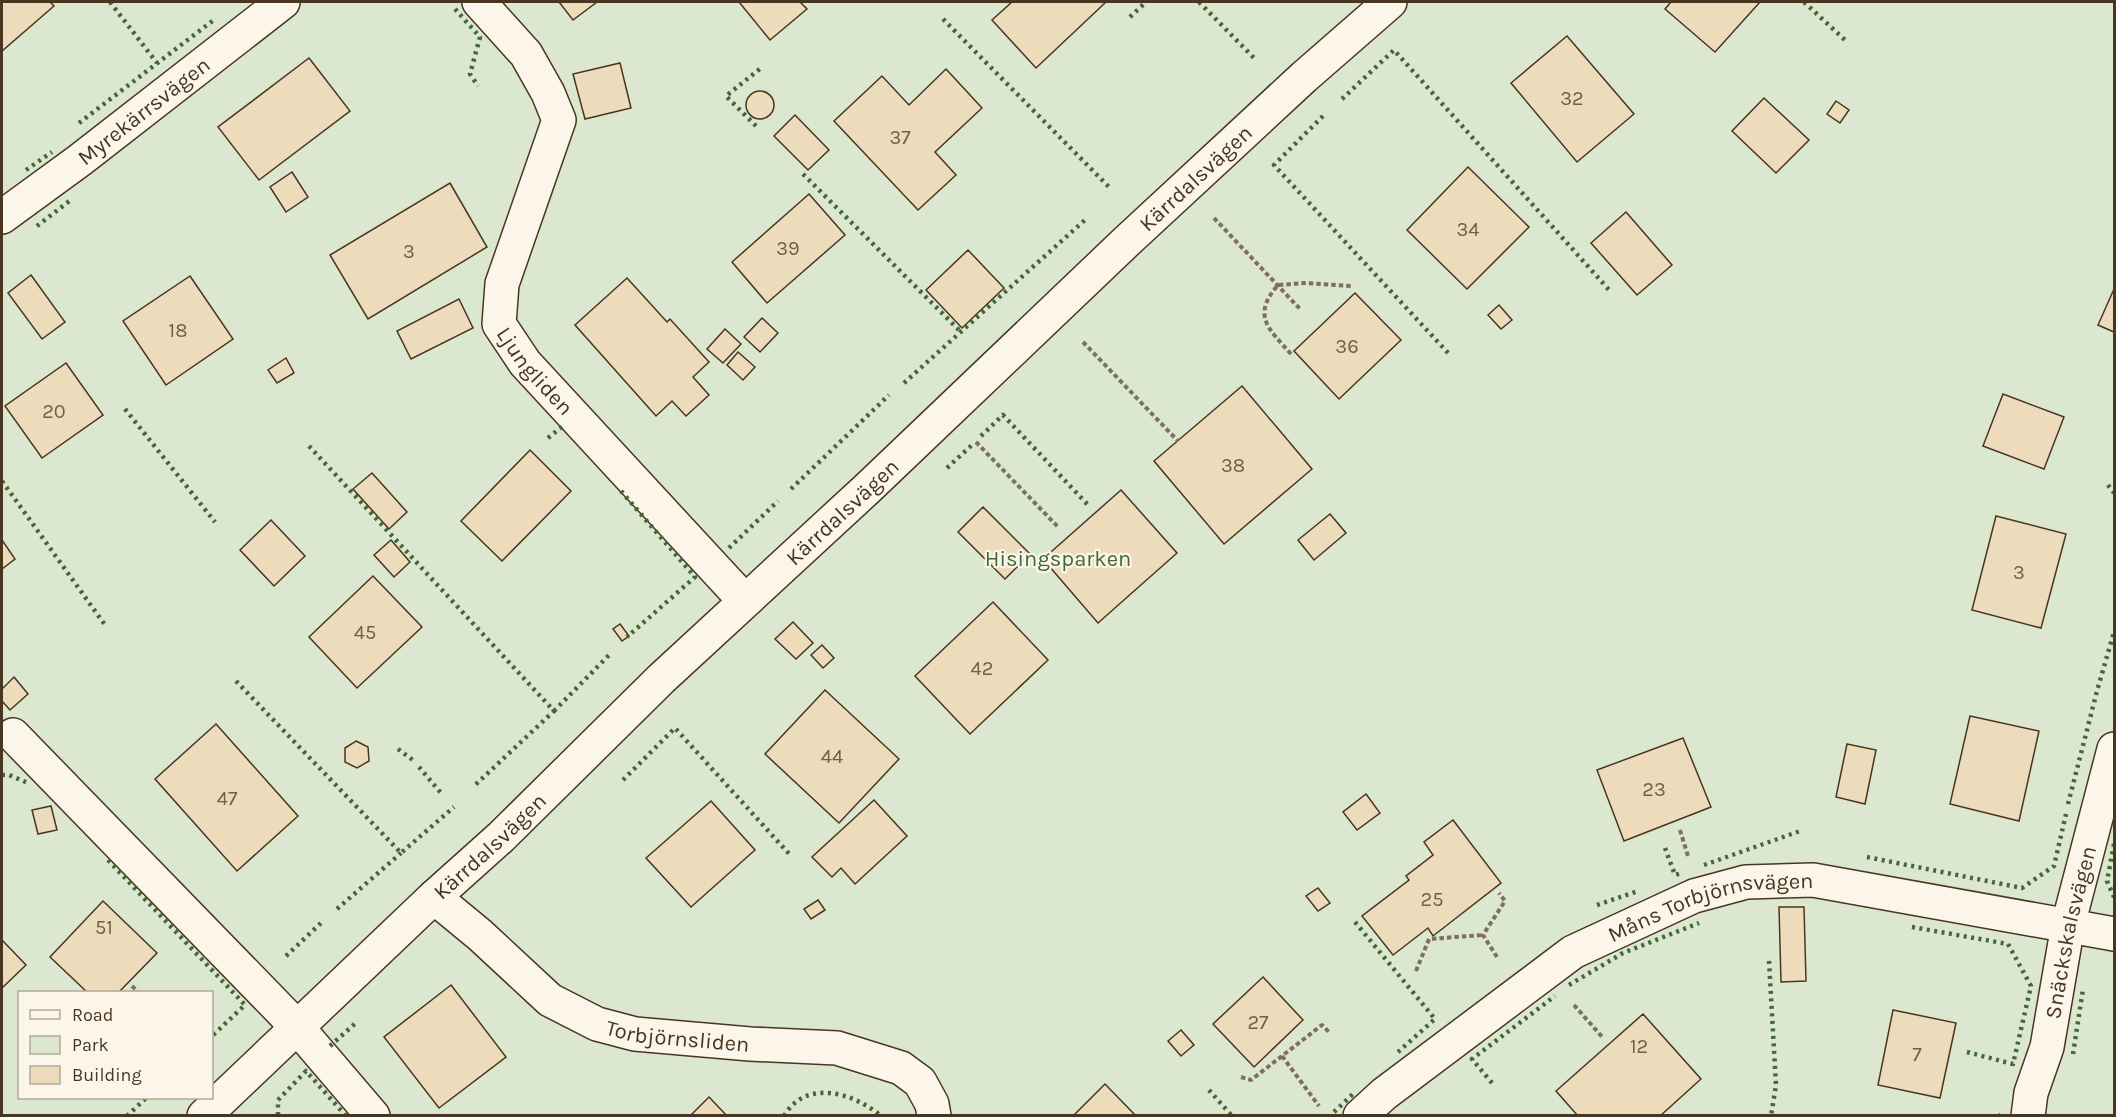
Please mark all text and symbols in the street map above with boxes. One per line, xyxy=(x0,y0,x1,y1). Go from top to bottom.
street label: Myrekärrsvägen xyxy=(73,52,215,171)
house number: 32 xyxy=(1560,87,1584,110)
street label: Kärrdalsvägen xyxy=(1134,120,1258,237)
house number: 37 xyxy=(889,126,911,149)
house number: 34 xyxy=(1457,218,1479,241)
house number: 39 xyxy=(776,237,800,260)
house number: 3 xyxy=(403,240,415,263)
house number: 18 xyxy=(169,319,187,342)
street label: Ljungliden xyxy=(491,322,578,421)
house number: 36 xyxy=(1335,335,1359,358)
house number: 20 xyxy=(42,400,66,423)
street label: Kärrdalsvägen xyxy=(781,454,905,571)
house number: 38 xyxy=(1221,454,1245,477)
park label: Hisingsparken xyxy=(985,546,1131,572)
house number: 3 xyxy=(2013,561,2025,584)
house number: 45 xyxy=(354,621,376,644)
house number: 42 xyxy=(971,657,993,680)
house number: 44 xyxy=(821,745,843,768)
house number: 23 xyxy=(1642,778,1666,801)
house number: 47 xyxy=(217,787,238,810)
street label: Kärrdalsvägen xyxy=(428,788,552,905)
street label: Snäckskalsvägen xyxy=(2040,843,2102,1021)
street label: Måns Torbjörnsvägen xyxy=(1604,868,1814,948)
house number: 25 xyxy=(1421,888,1443,911)
house number: 51 xyxy=(95,916,113,939)
legend xyxy=(18,991,213,1099)
text: Road xyxy=(72,1004,113,1026)
house number: 27 xyxy=(1248,1011,1269,1034)
street label: Torbjörnsliden xyxy=(603,1015,751,1058)
text: Park xyxy=(72,1034,109,1056)
house number: 12 xyxy=(1630,1035,1648,1058)
house number: 7 xyxy=(1912,1043,1922,1066)
text: Building xyxy=(72,1064,142,1086)

